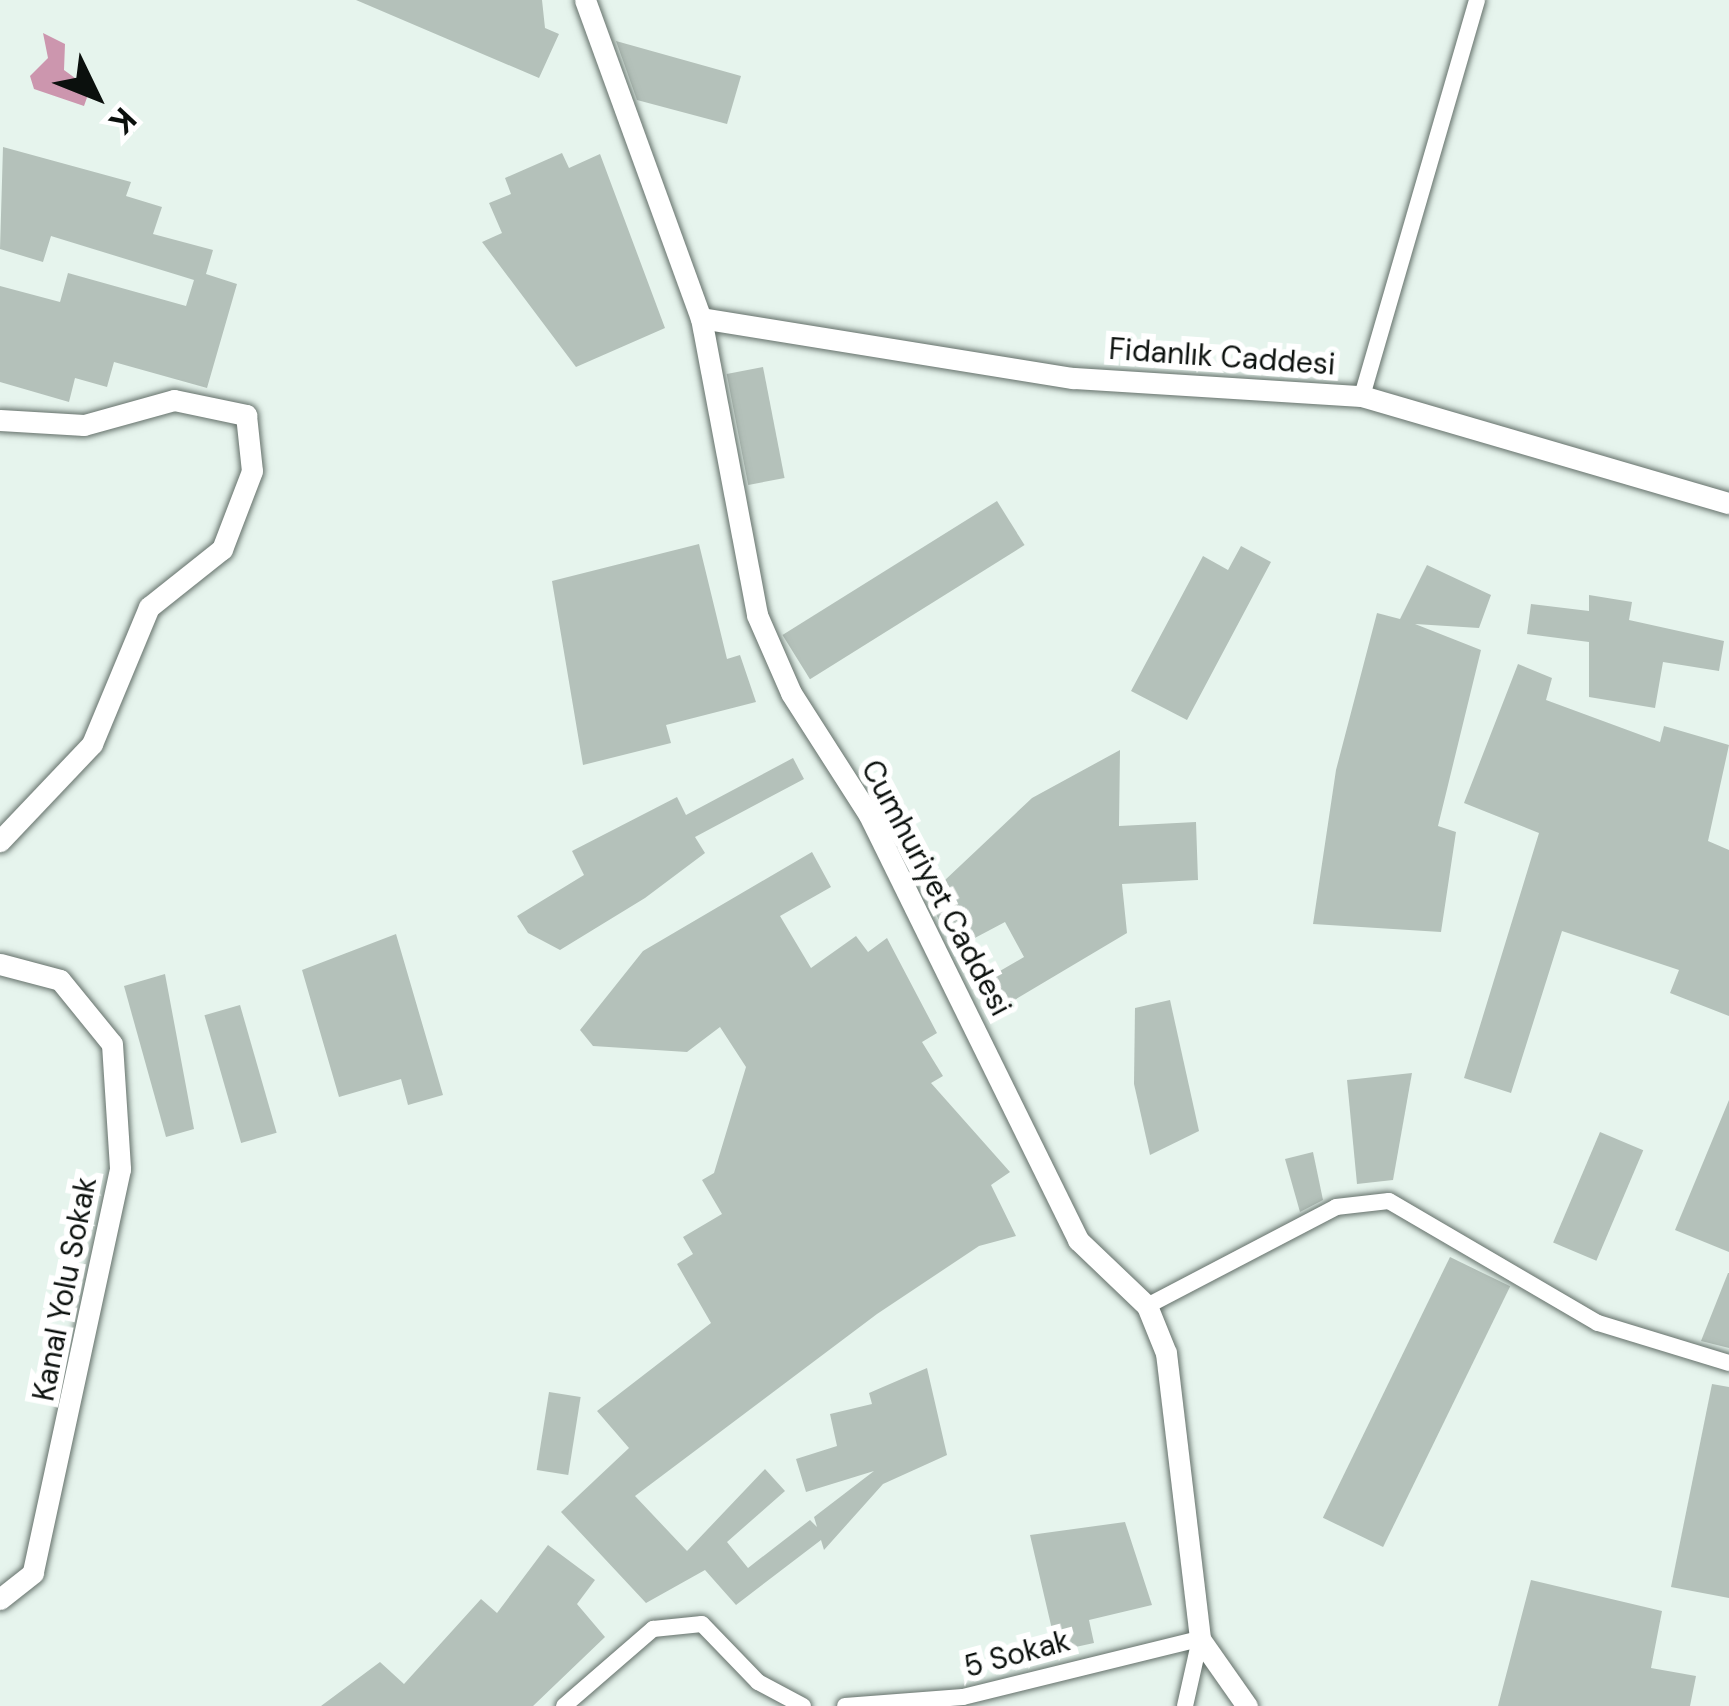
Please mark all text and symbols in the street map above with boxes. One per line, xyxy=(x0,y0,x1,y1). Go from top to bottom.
north arrow xyxy=(36,36,156,156)
text: K xyxy=(100,98,146,143)
street label: Fidanlık Caddesi xyxy=(1108,331,1336,383)
street label: Cumhuriyet Caddesi xyxy=(853,754,1019,1022)
street label: Kanal Yolu Sokak xyxy=(26,1174,104,1404)
street label: 5 Sokak xyxy=(960,1623,1074,1685)

